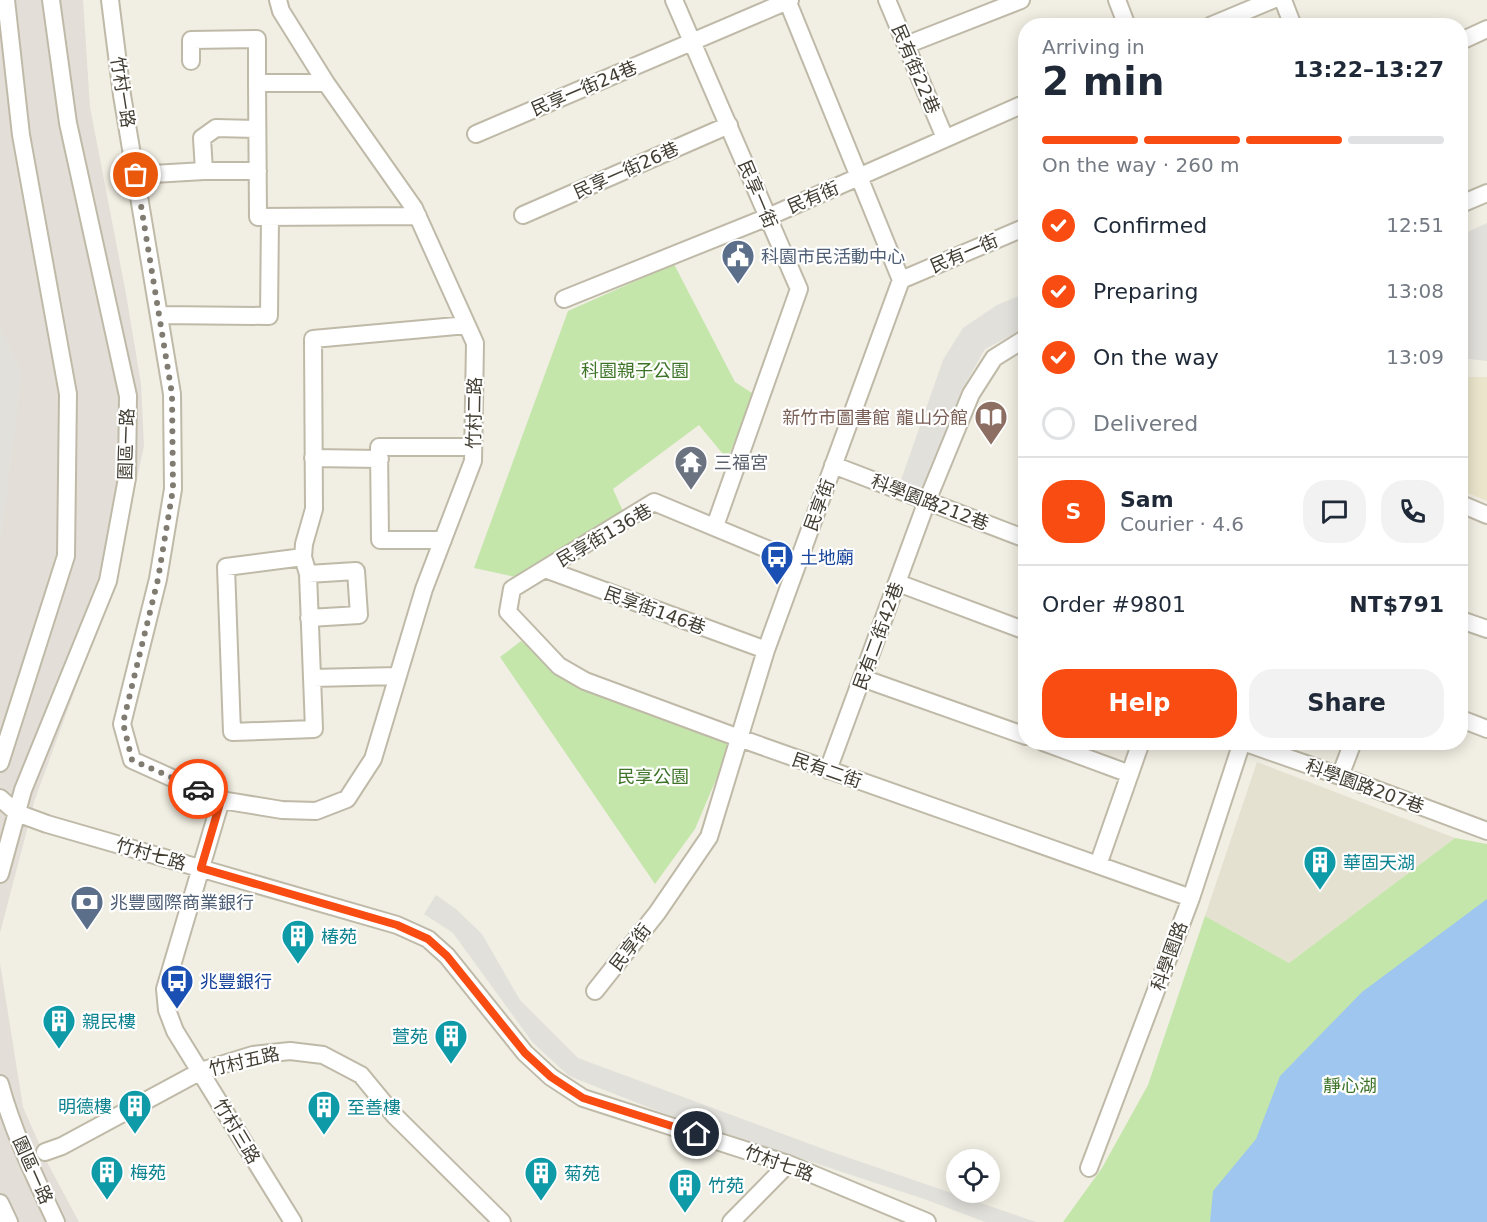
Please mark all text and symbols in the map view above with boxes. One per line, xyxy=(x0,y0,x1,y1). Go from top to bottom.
street label: 民有街22巷 xyxy=(888,21,944,117)
text: Arriving in xyxy=(1042,35,1145,59)
street label: 竹村一路 xyxy=(107,55,139,129)
street label: 民享一街24巷 xyxy=(528,56,640,120)
text: 13:22–13:27 xyxy=(1293,57,1444,82)
text: 2 min xyxy=(1042,59,1164,104)
street label: 民享一街26巷 xyxy=(570,137,682,203)
pin xyxy=(110,149,161,200)
text: On the way · 260 m xyxy=(1042,153,1240,177)
street label: 民享一街 xyxy=(734,157,782,231)
icon: bag xyxy=(119,158,152,191)
street label: 民有街 xyxy=(784,177,842,217)
icon: check xyxy=(1042,209,1075,242)
text: Confirmed xyxy=(1093,213,1207,238)
text: 12:51 xyxy=(1386,213,1444,237)
street label: 民有一街 xyxy=(927,229,1001,277)
public building icon: 科園市民活動中心 xyxy=(720,238,756,285)
place label: 科園市民活動中心 xyxy=(761,246,905,267)
icon: check xyxy=(1042,275,1075,308)
text: Preparing xyxy=(1093,279,1199,304)
text: 13:08 xyxy=(1386,279,1444,303)
icon: check xyxy=(1042,341,1075,374)
text: On the way xyxy=(1093,345,1219,370)
text: 13:09 xyxy=(1386,345,1444,369)
park label: 科園親子公園 xyxy=(581,360,689,381)
street label: 竹村二路 xyxy=(463,377,485,449)
library icon: 新竹市圖書館 龍山分館 xyxy=(973,399,1009,446)
place label: 新竹市圖書館 龍山分館 xyxy=(782,407,968,428)
street label: 園區一路 xyxy=(114,408,138,480)
text: Delivered xyxy=(1093,411,1198,436)
temple icon: 三福宮 xyxy=(673,444,709,491)
place label: 三福宮 xyxy=(714,452,768,473)
street label: 科學園路212巷 xyxy=(868,470,992,534)
street label: 民享街 xyxy=(800,476,838,534)
button: chat xyxy=(1303,480,1366,543)
button: phone xyxy=(1381,480,1444,543)
text: Sam xyxy=(1120,487,1174,512)
street label: 民享街136巷 xyxy=(553,499,655,571)
text: S xyxy=(1066,499,1081,524)
text: Courier · 4.6 xyxy=(1120,512,1244,536)
bus stop icon: 土地廟 xyxy=(759,539,795,586)
place label: 土地廟 xyxy=(800,547,854,568)
street label: 民有二街42巷 xyxy=(849,579,907,693)
street label: 民享街146巷 xyxy=(601,582,709,638)
text: Order #9801 xyxy=(1042,592,1186,617)
text: NT$791 xyxy=(1349,592,1444,617)
button: Help xyxy=(1042,669,1237,738)
button: Share xyxy=(1249,669,1444,738)
street label: 民有二街 xyxy=(790,748,864,792)
street label: 科學園路207巷 xyxy=(1303,755,1427,817)
courier xyxy=(168,759,228,819)
park label: 民享公園 xyxy=(617,766,689,787)
icon: car xyxy=(182,773,215,806)
street label: 竹村七路 xyxy=(114,834,188,874)
building icon: 華固天湖 xyxy=(1302,844,1338,891)
place label: 華固天湖 xyxy=(1343,852,1415,873)
bank icon: 兆豐國際商業銀行 xyxy=(69,884,105,931)
place label: 兆豐國際商業銀行 xyxy=(110,892,254,913)
building icon: 椿苑 xyxy=(280,918,316,965)
street label: 民享街 xyxy=(605,919,655,975)
street label: 科學園路 xyxy=(1147,919,1191,993)
place label: 椿苑 xyxy=(321,926,357,947)
bus stop icon: 兆豐銀行 xyxy=(159,963,195,1010)
place label: 兆豐銀行 xyxy=(200,971,272,992)
building icon: 親民樓 xyxy=(41,1003,77,1050)
place label: 親民樓 xyxy=(82,1011,136,1032)
building icon: 萱苑 xyxy=(433,1018,469,1065)
place label: 萱苑 xyxy=(392,1026,428,1047)
street label: 竹村五路 xyxy=(207,1043,281,1079)
park label: 靜心湖 xyxy=(1323,1075,1377,1096)
building icon: 明德樓 xyxy=(117,1088,153,1135)
building icon: 至善樓 xyxy=(306,1089,342,1136)
street label: 竹村三路 xyxy=(209,1095,265,1167)
place label: 明德樓 xyxy=(58,1096,112,1117)
place label: 至善樓 xyxy=(347,1097,401,1118)
pin xyxy=(671,1108,722,1159)
icon: home xyxy=(680,1117,713,1150)
street label: 園區一路 xyxy=(9,1133,57,1207)
street label: 竹村七路 xyxy=(742,1141,816,1185)
map controls xyxy=(946,1149,1000,1203)
button: locate xyxy=(946,1149,1000,1203)
building icon: 梅苑 xyxy=(89,1154,125,1201)
building icon: 菊苑 xyxy=(523,1155,559,1202)
place label: 梅苑 xyxy=(130,1162,166,1183)
place label: 菊苑 xyxy=(564,1163,600,1184)
building icon: 竹苑 xyxy=(667,1167,703,1214)
place label: 竹苑 xyxy=(708,1175,744,1196)

